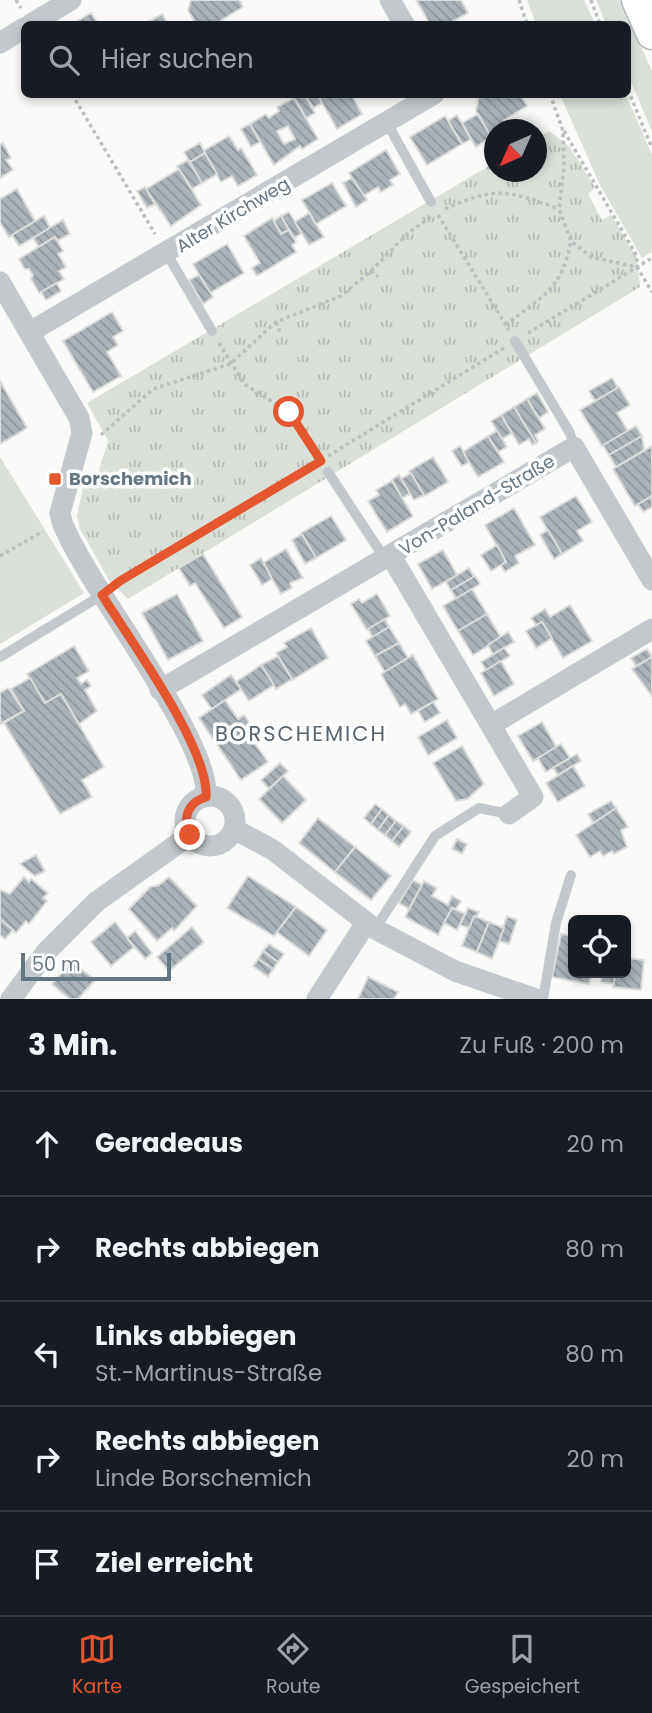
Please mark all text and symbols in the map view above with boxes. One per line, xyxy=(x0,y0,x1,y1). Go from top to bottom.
search box xyxy=(21,21,631,98)
icon: search xyxy=(45,41,83,79)
text: Hier suchen xyxy=(101,41,254,77)
north arrow xyxy=(484,119,547,182)
street label: Alter Kirchweg xyxy=(171,171,294,258)
route start xyxy=(273,396,304,427)
street label: Von-Paland-Straße xyxy=(394,448,559,561)
place label: Borschemich xyxy=(69,466,192,491)
marker: Borschemich xyxy=(47,471,63,487)
district label: BORSCHEMICH xyxy=(215,719,387,748)
route end xyxy=(174,819,205,850)
map controls xyxy=(568,915,631,978)
button: locate xyxy=(568,915,631,978)
scale bar xyxy=(21,950,172,982)
text: 50 m xyxy=(32,951,81,978)
text: 3 Min. xyxy=(28,1023,118,1066)
text: Zu Fuß · 200 m xyxy=(460,1029,624,1061)
icon: ahead xyxy=(28,1125,66,1163)
text: Geradeaus xyxy=(95,1125,243,1161)
text: 20 m xyxy=(566,1128,624,1160)
icon: right xyxy=(28,1230,66,1268)
text: Rechts abbiegen xyxy=(95,1230,320,1266)
text: 80 m xyxy=(565,1233,624,1265)
text: Links abbiegen xyxy=(95,1318,297,1354)
icon: left xyxy=(28,1335,66,1373)
text: 80 m xyxy=(565,1338,624,1370)
text: St.-Martinus-Straße xyxy=(95,1357,322,1389)
text: Rechts abbiegen xyxy=(95,1423,320,1459)
icon: right xyxy=(28,1440,66,1478)
text: 20 m xyxy=(566,1443,624,1475)
text: Linde Borschemich xyxy=(95,1462,312,1494)
icon: arrive xyxy=(28,1545,66,1583)
text: Ziel erreicht xyxy=(95,1545,253,1581)
tab: Karte xyxy=(72,1630,122,1701)
tab: Route xyxy=(266,1630,321,1701)
tab: Gespeichert xyxy=(465,1630,580,1701)

